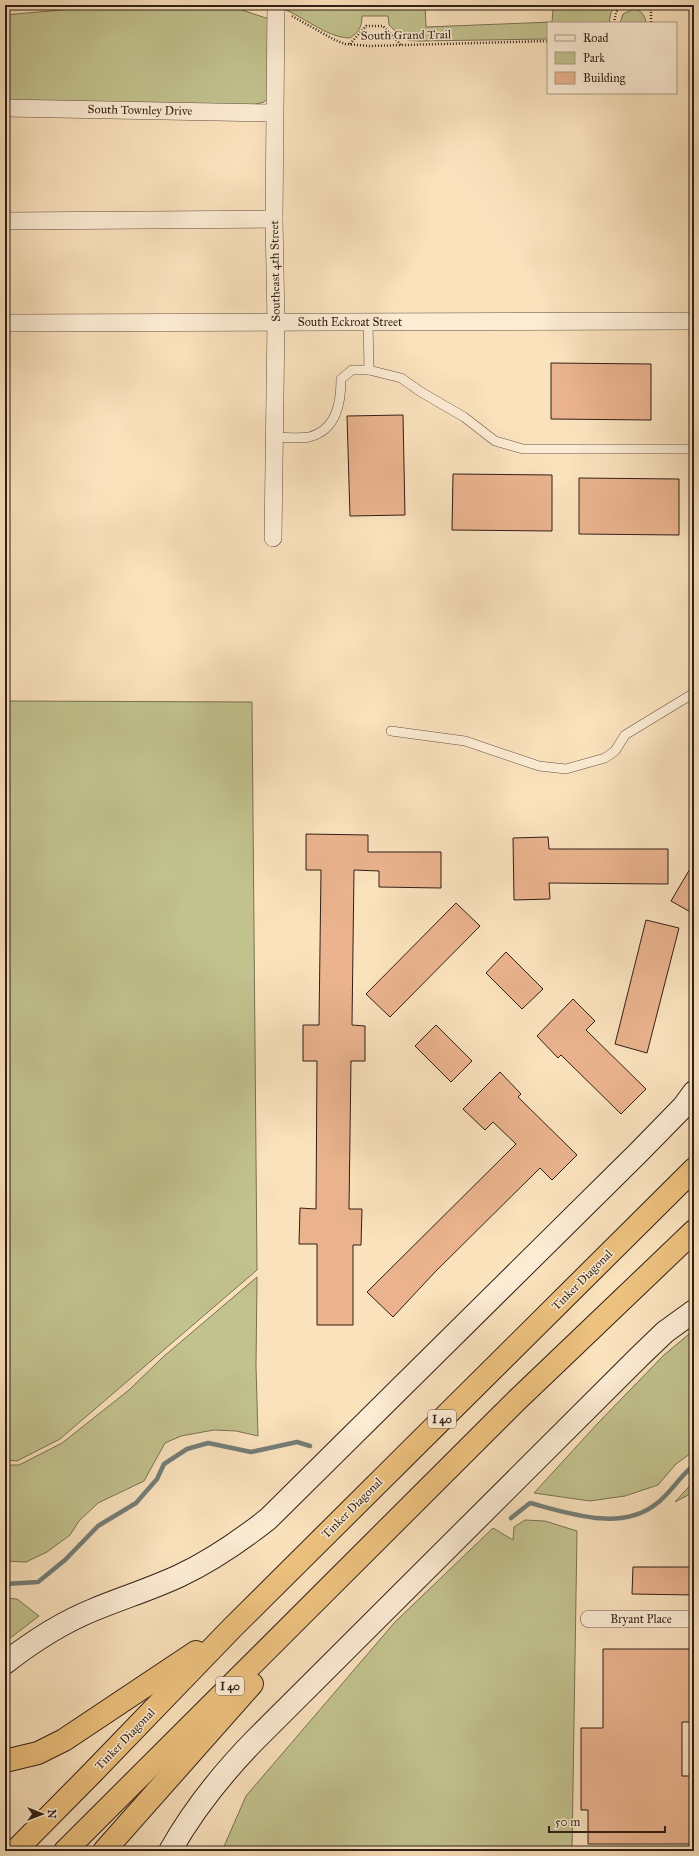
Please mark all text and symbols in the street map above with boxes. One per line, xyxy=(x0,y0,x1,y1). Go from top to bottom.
legend xyxy=(547,22,677,94)
street label: South Grand Trail xyxy=(361,27,452,43)
text: Road xyxy=(583,31,609,45)
text: Park xyxy=(583,51,605,65)
text: Building xyxy=(583,71,626,86)
street label: South Townley Drive xyxy=(88,102,192,118)
street label: Southeast 4th Street xyxy=(267,219,283,322)
street label: South Eckroat Street xyxy=(298,315,403,329)
street label: Tinker Diagonal xyxy=(549,1246,616,1314)
road number: I 40 xyxy=(428,1410,456,1428)
street label: Tinker Diagonal xyxy=(319,1474,386,1542)
street label: Bryant Place xyxy=(610,1612,672,1626)
road number: I 40 xyxy=(216,1677,244,1695)
street label: Tinker Diagonal xyxy=(92,1705,159,1773)
north arrow xyxy=(22,1794,62,1834)
scale bar xyxy=(549,1808,665,1834)
text: N xyxy=(45,1809,58,1819)
text: 50 m xyxy=(555,1815,580,1829)

